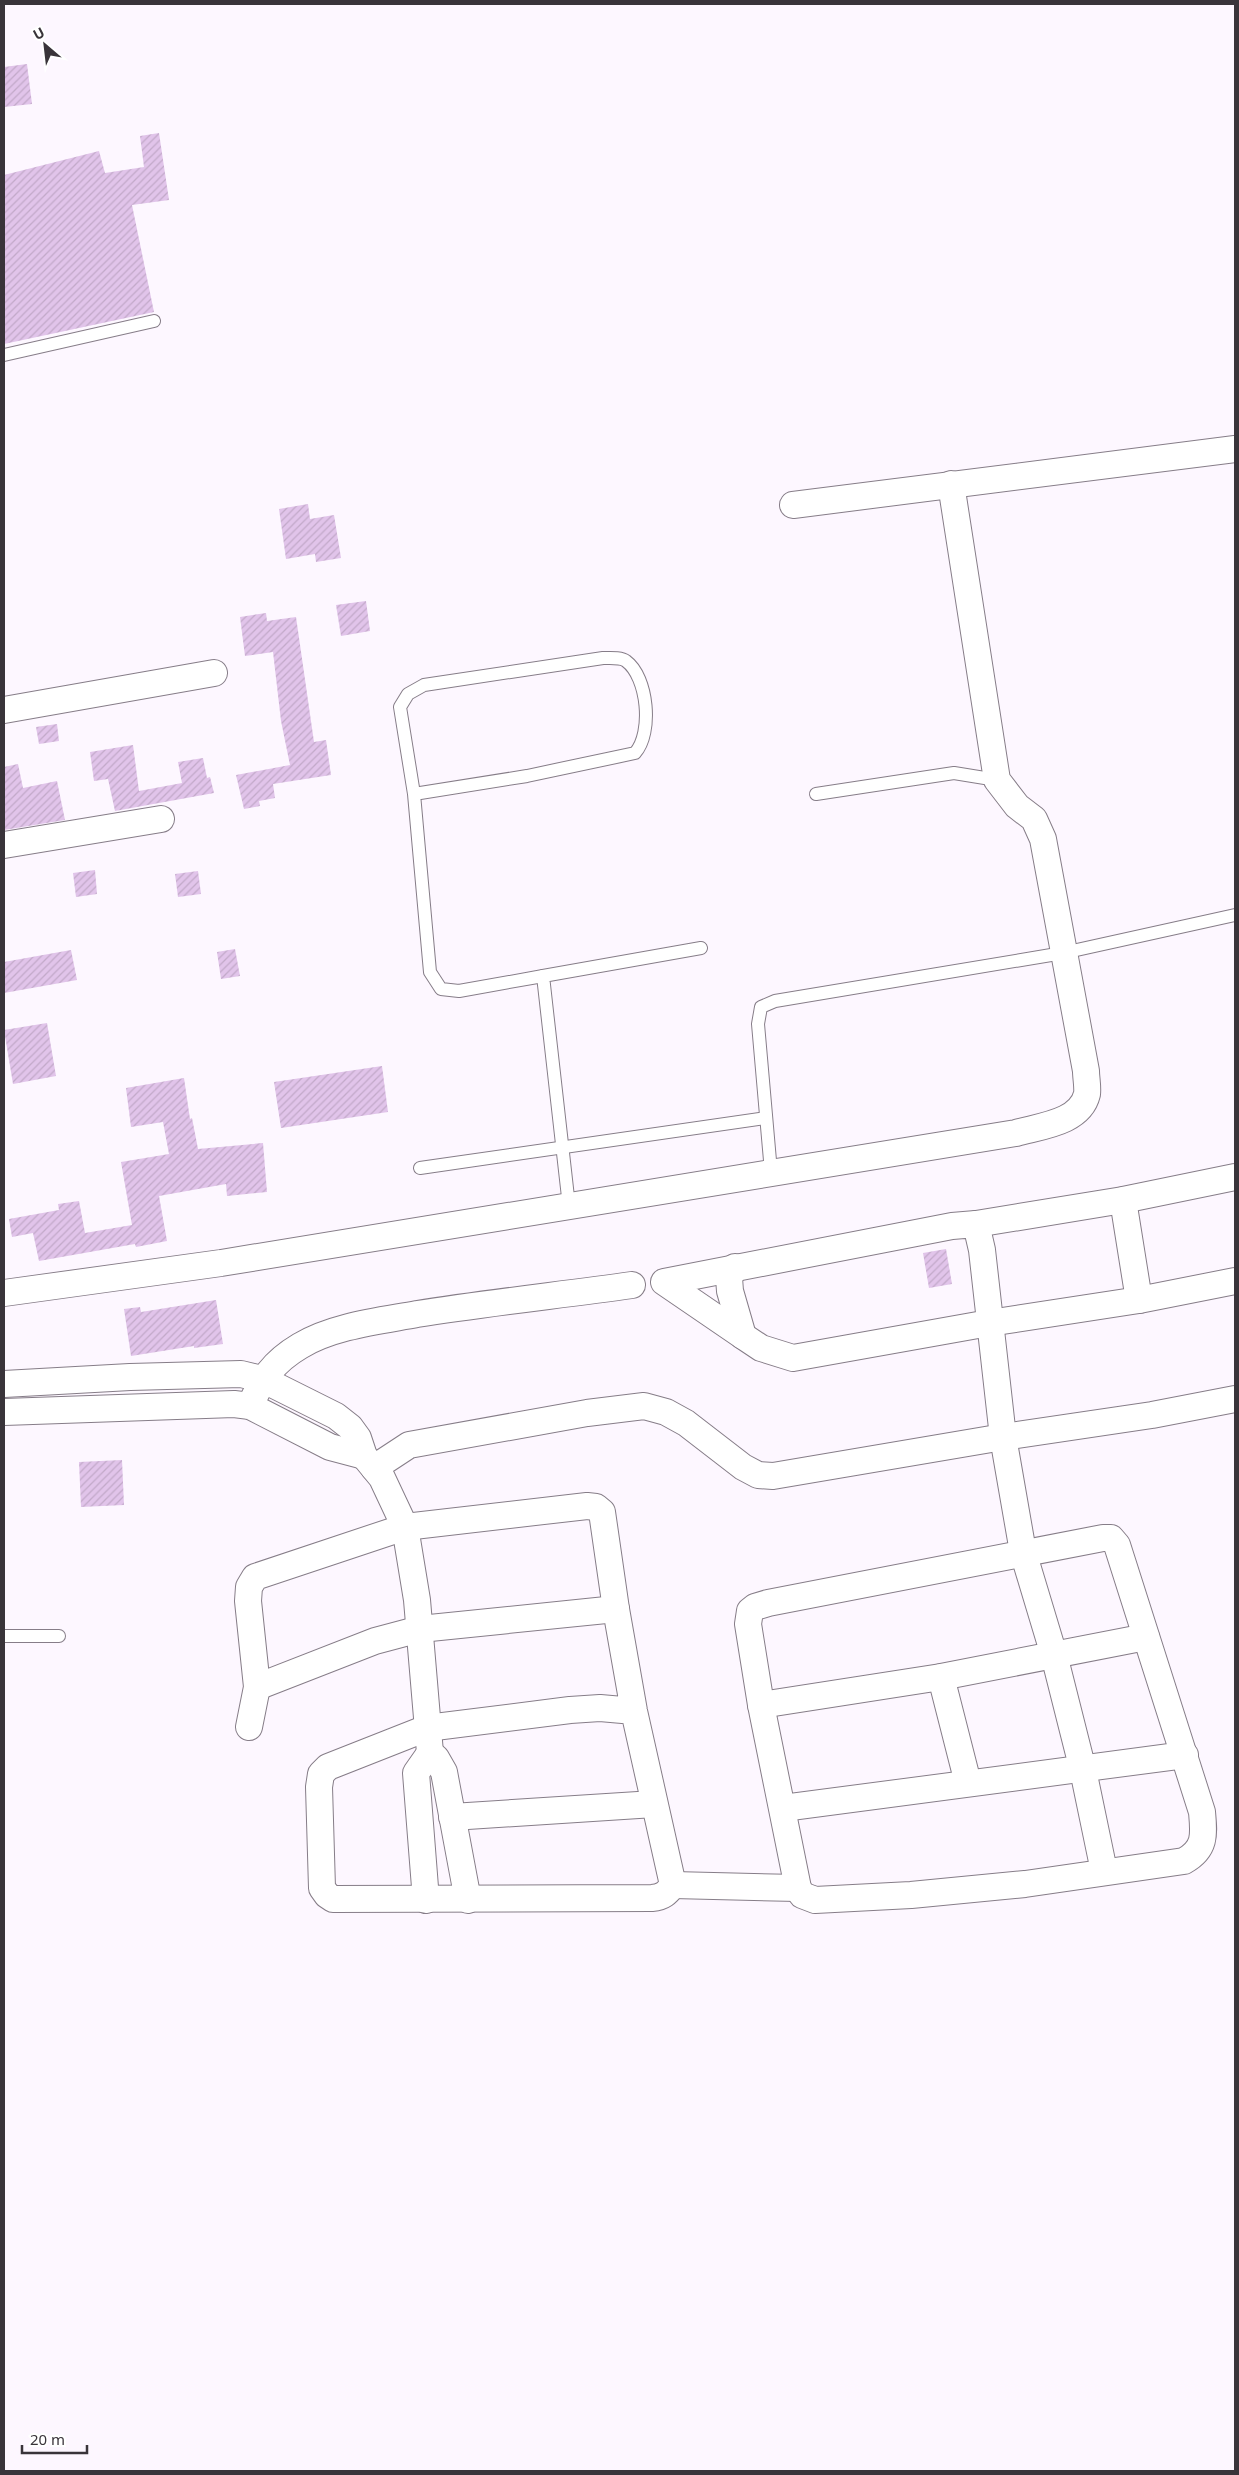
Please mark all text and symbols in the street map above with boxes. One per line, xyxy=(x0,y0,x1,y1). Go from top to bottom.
north arrow xyxy=(20,20,70,70)
text: U xyxy=(30,22,48,44)
scale bar xyxy=(22,2422,88,2454)
text: 20 m xyxy=(30,2429,65,2449)

